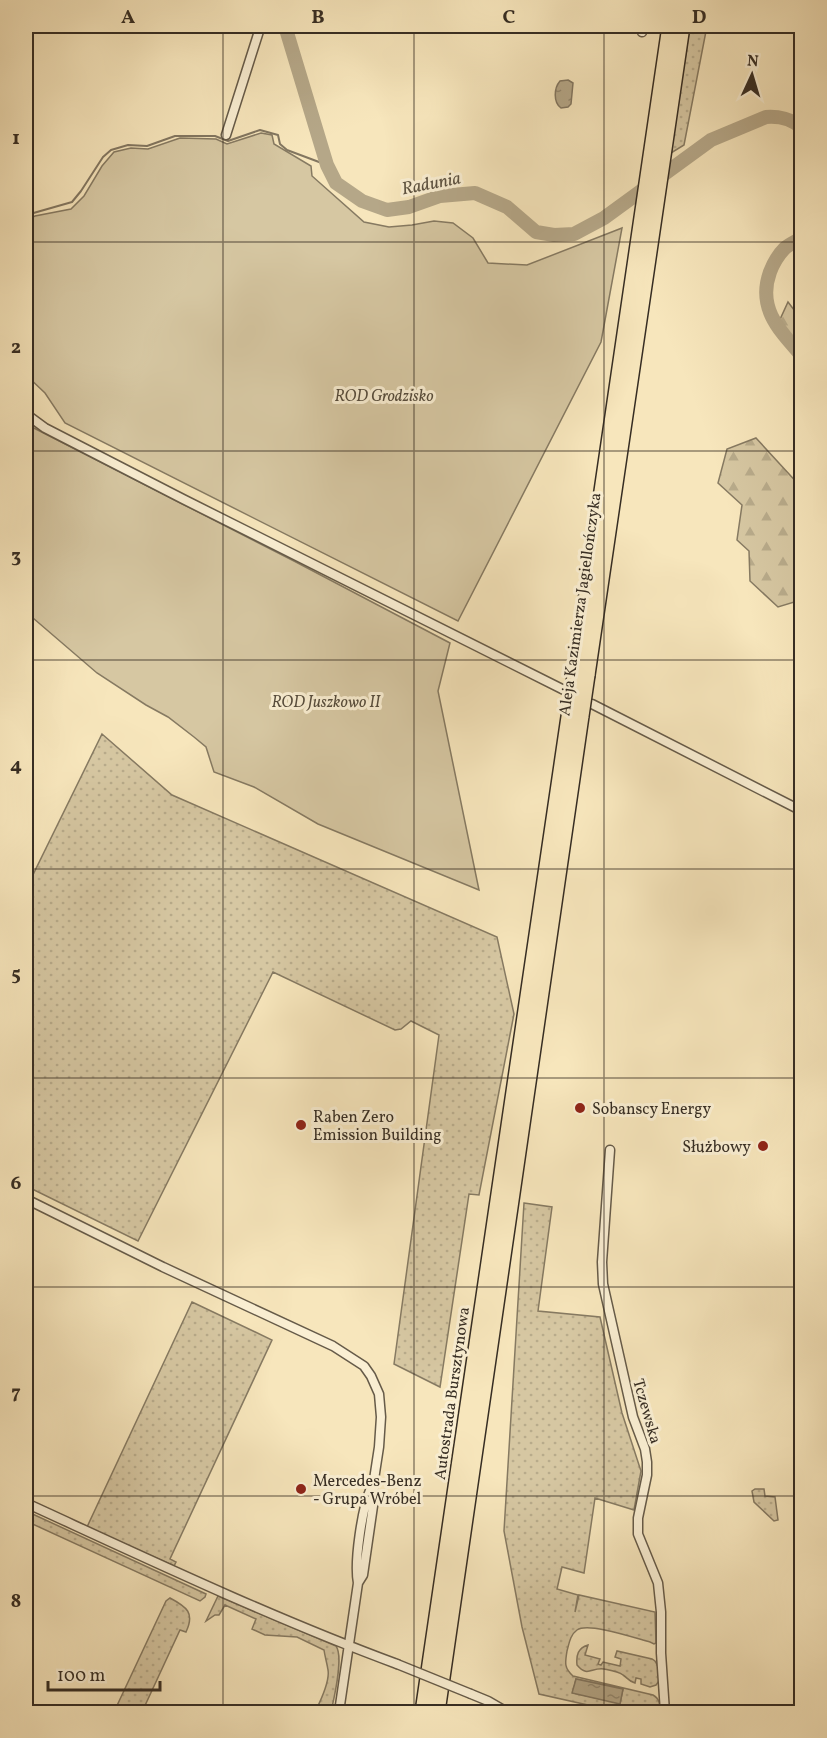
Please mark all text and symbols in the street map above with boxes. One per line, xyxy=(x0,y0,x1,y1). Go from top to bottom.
text: A xyxy=(121,4,135,32)
text: B xyxy=(311,4,325,32)
text: C xyxy=(503,4,516,32)
text: D xyxy=(692,4,706,32)
north arrow xyxy=(722,45,782,105)
text: N xyxy=(746,51,760,73)
text: 1 xyxy=(12,125,20,153)
water label: Radunia xyxy=(400,166,463,202)
text: 2 xyxy=(11,334,21,362)
park label: ROD Grodzisko xyxy=(335,386,434,408)
street label: Aleja Kazimierza Jagiellończyka xyxy=(554,491,608,717)
text: 3 xyxy=(11,543,21,571)
park label: ROD Juszkowo II xyxy=(271,692,381,714)
text: 4 xyxy=(10,752,22,780)
text: 5 xyxy=(11,961,21,989)
place label: Sobanscy Energy xyxy=(592,1099,711,1121)
marker: Sobanscy Energy xyxy=(573,1101,587,1115)
place label: Raben Zero Emission Building xyxy=(313,1107,442,1147)
marker: Raben Zero Emission Building xyxy=(294,1118,308,1132)
place label: Służbowy xyxy=(682,1137,751,1159)
marker: Służbowy xyxy=(756,1139,770,1153)
text: 6 xyxy=(11,1170,22,1198)
street label: Autostrada Bursztynowa xyxy=(430,1305,476,1481)
street label: Tczewska xyxy=(626,1376,666,1447)
text: 7 xyxy=(11,1379,21,1407)
place label: Mercedes-Benz - Grupa Wróbel xyxy=(313,1471,422,1511)
marker: Mercedes-Benz - Grupa Wróbel xyxy=(294,1482,308,1496)
text: 8 xyxy=(11,1588,21,1616)
scale bar xyxy=(48,1654,160,1692)
text: 100 m xyxy=(57,1664,106,1689)

